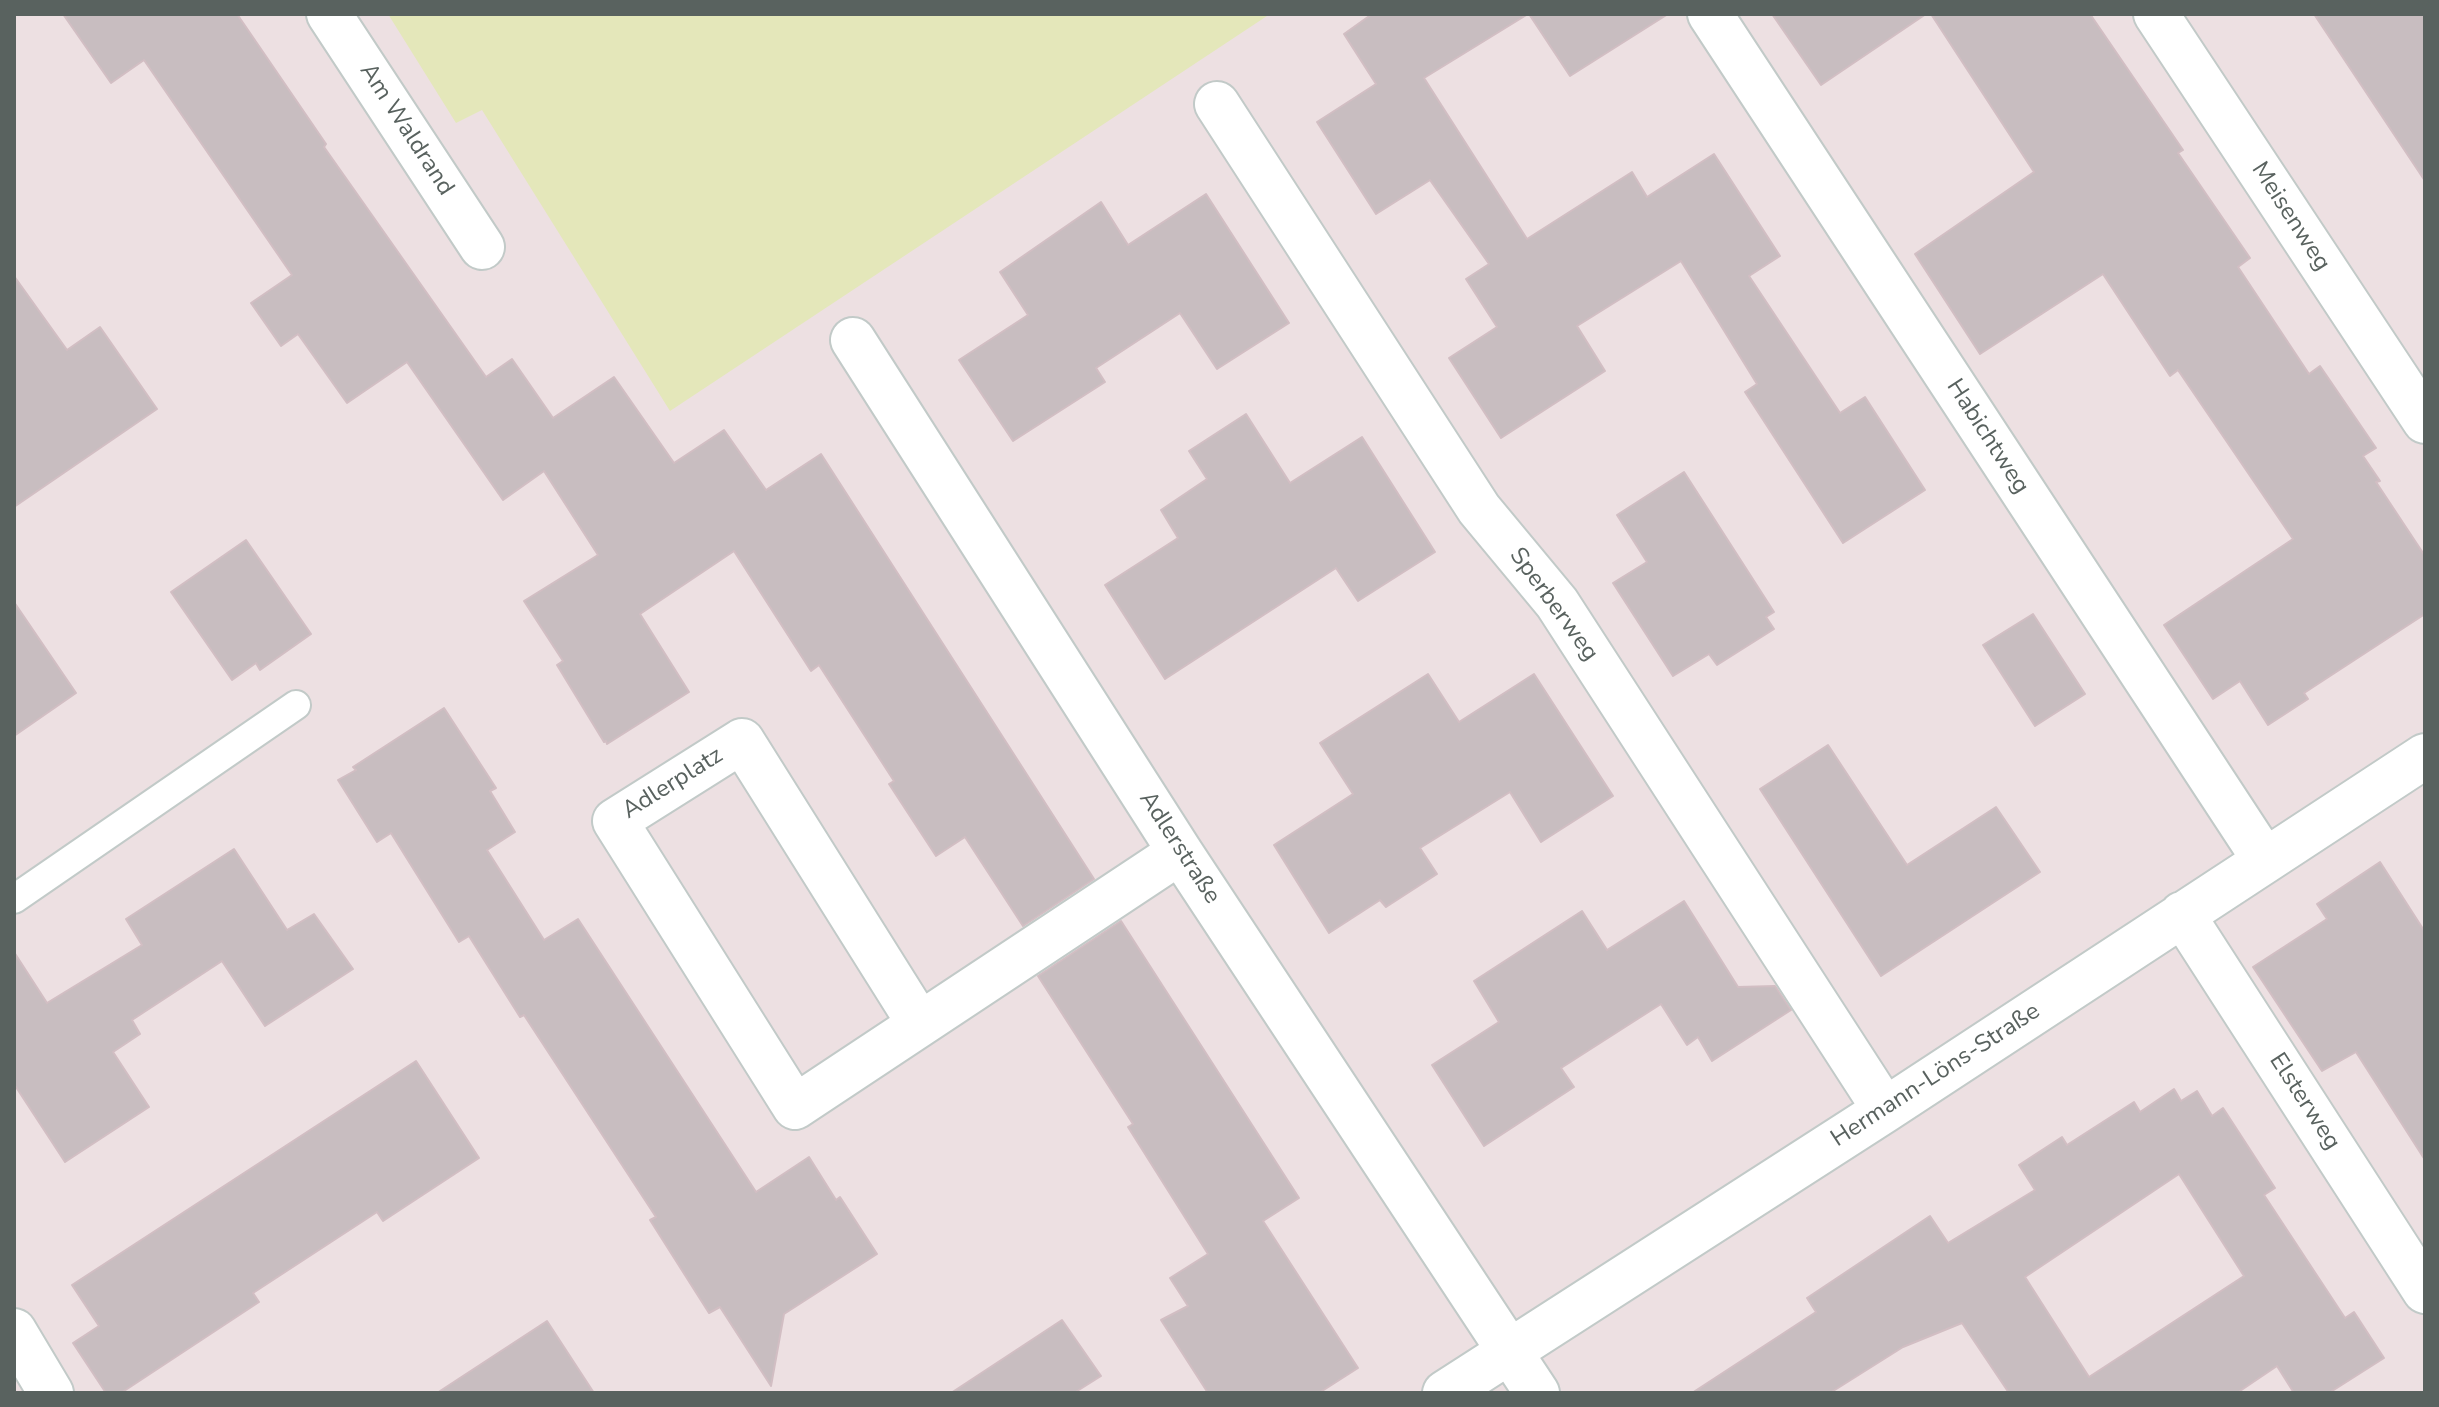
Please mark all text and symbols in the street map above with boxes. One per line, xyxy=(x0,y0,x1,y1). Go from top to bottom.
street label: Am Waldrand xyxy=(353,59,459,201)
street label: Meisenweg xyxy=(2244,157,2336,277)
street label: Habichtweg xyxy=(1939,374,2035,500)
street label: Sperberweg xyxy=(1502,543,1604,667)
street label: Adlerplatz xyxy=(617,742,729,826)
street label: Adlerstraße xyxy=(1132,786,1226,910)
street label: Hermann-Löns-Straße xyxy=(1826,998,2046,1154)
street label: Elsterweg xyxy=(2262,1048,2346,1156)

